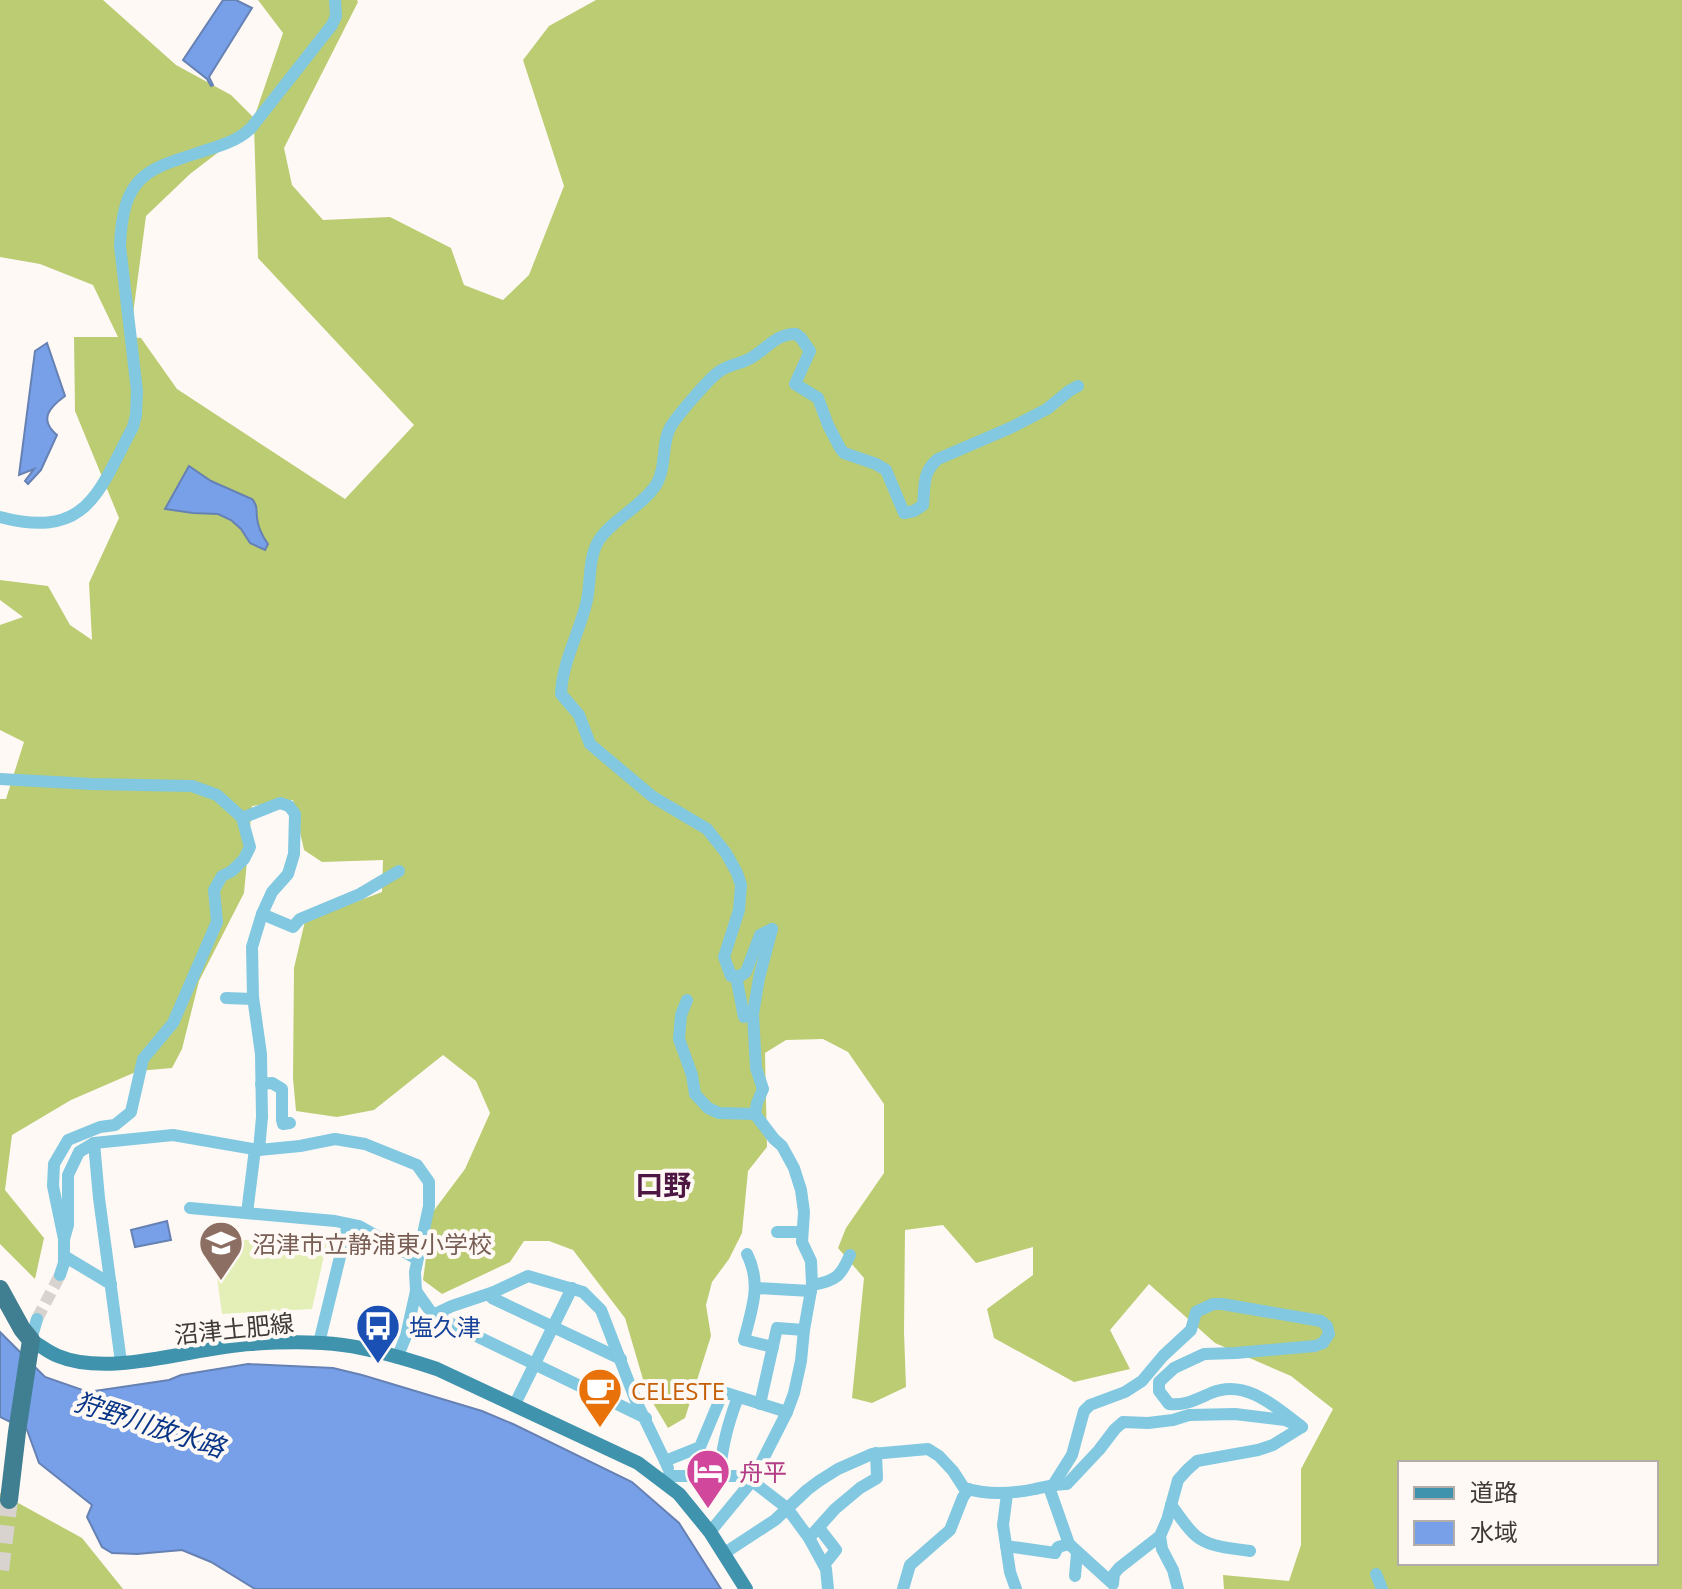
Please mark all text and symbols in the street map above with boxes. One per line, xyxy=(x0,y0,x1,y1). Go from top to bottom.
district label: 口野 xyxy=(635,1165,691,1203)
school or university icon: 沼津市立静浦東小学校 xyxy=(197,1219,245,1282)
place label: 沼津市立静浦東小学校 xyxy=(252,1227,492,1260)
bus stop icon: 塩久津 xyxy=(354,1302,402,1365)
street label: 沼津土肥線 xyxy=(173,1305,295,1351)
place label: 塩久津 xyxy=(409,1310,481,1343)
cafe icon: CELESTE xyxy=(576,1366,624,1429)
place label: CELESTE xyxy=(631,1374,725,1407)
water label: 狩野川放水路 xyxy=(70,1383,232,1466)
hotel icon: 舟平 xyxy=(684,1447,732,1510)
place label: 舟平 xyxy=(739,1455,787,1488)
legend xyxy=(1398,1461,1658,1565)
text: 道路 xyxy=(1470,1475,1518,1508)
text: 水域 xyxy=(1470,1515,1518,1548)

